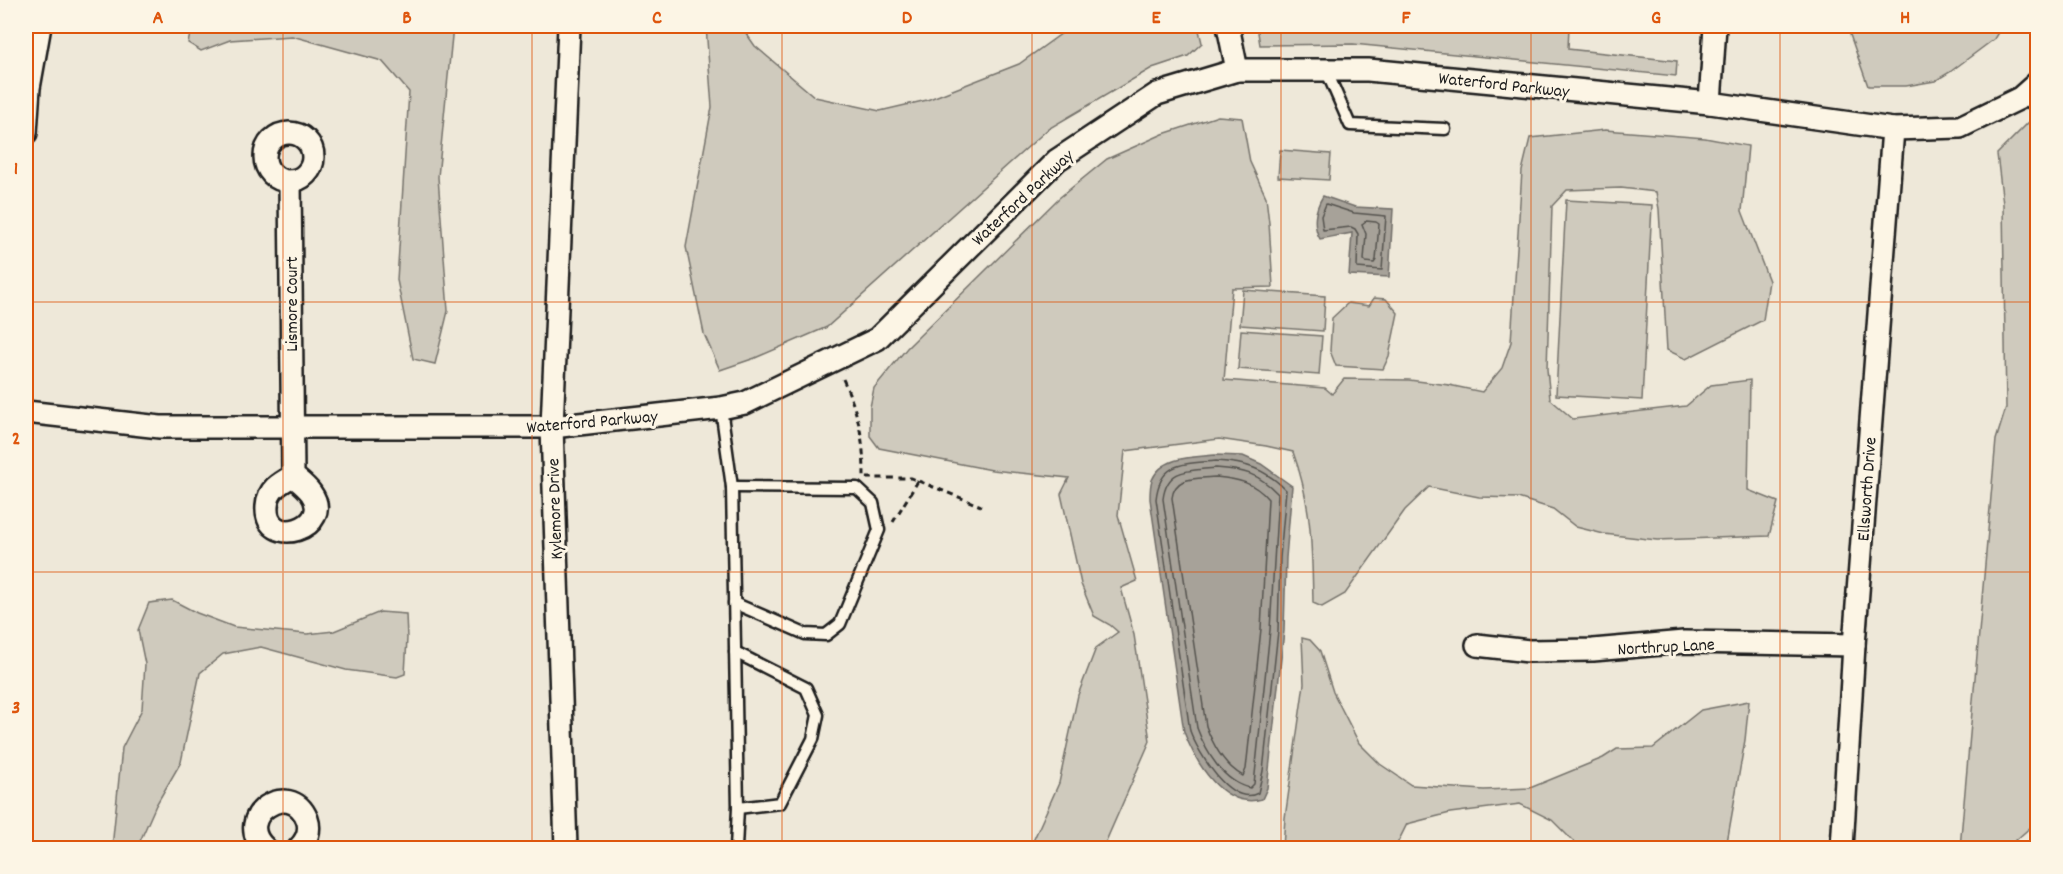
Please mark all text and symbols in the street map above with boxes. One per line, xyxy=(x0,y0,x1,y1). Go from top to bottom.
text: A xyxy=(153,5,164,33)
text: B xyxy=(402,5,412,33)
text: C xyxy=(652,5,662,33)
text: D xyxy=(902,5,913,33)
text: E xyxy=(1151,5,1161,33)
text: F xyxy=(1402,5,1412,33)
text: G xyxy=(1651,5,1661,33)
text: H xyxy=(1900,5,1910,33)
street label: Waterford Parkway xyxy=(1437,67,1571,106)
street label: Waterford Parkway xyxy=(967,144,1081,253)
text: 1 xyxy=(14,156,18,184)
street label: Lismore Court xyxy=(281,256,306,352)
street label: Waterford Parkway xyxy=(526,405,660,442)
text: 2 xyxy=(12,426,20,454)
street label: Ellsworth Drive xyxy=(1852,436,1885,542)
street label: Kylemore Drive xyxy=(542,458,571,560)
street label: Northrup Lane xyxy=(1617,633,1715,664)
text: 3 xyxy=(12,695,20,723)

